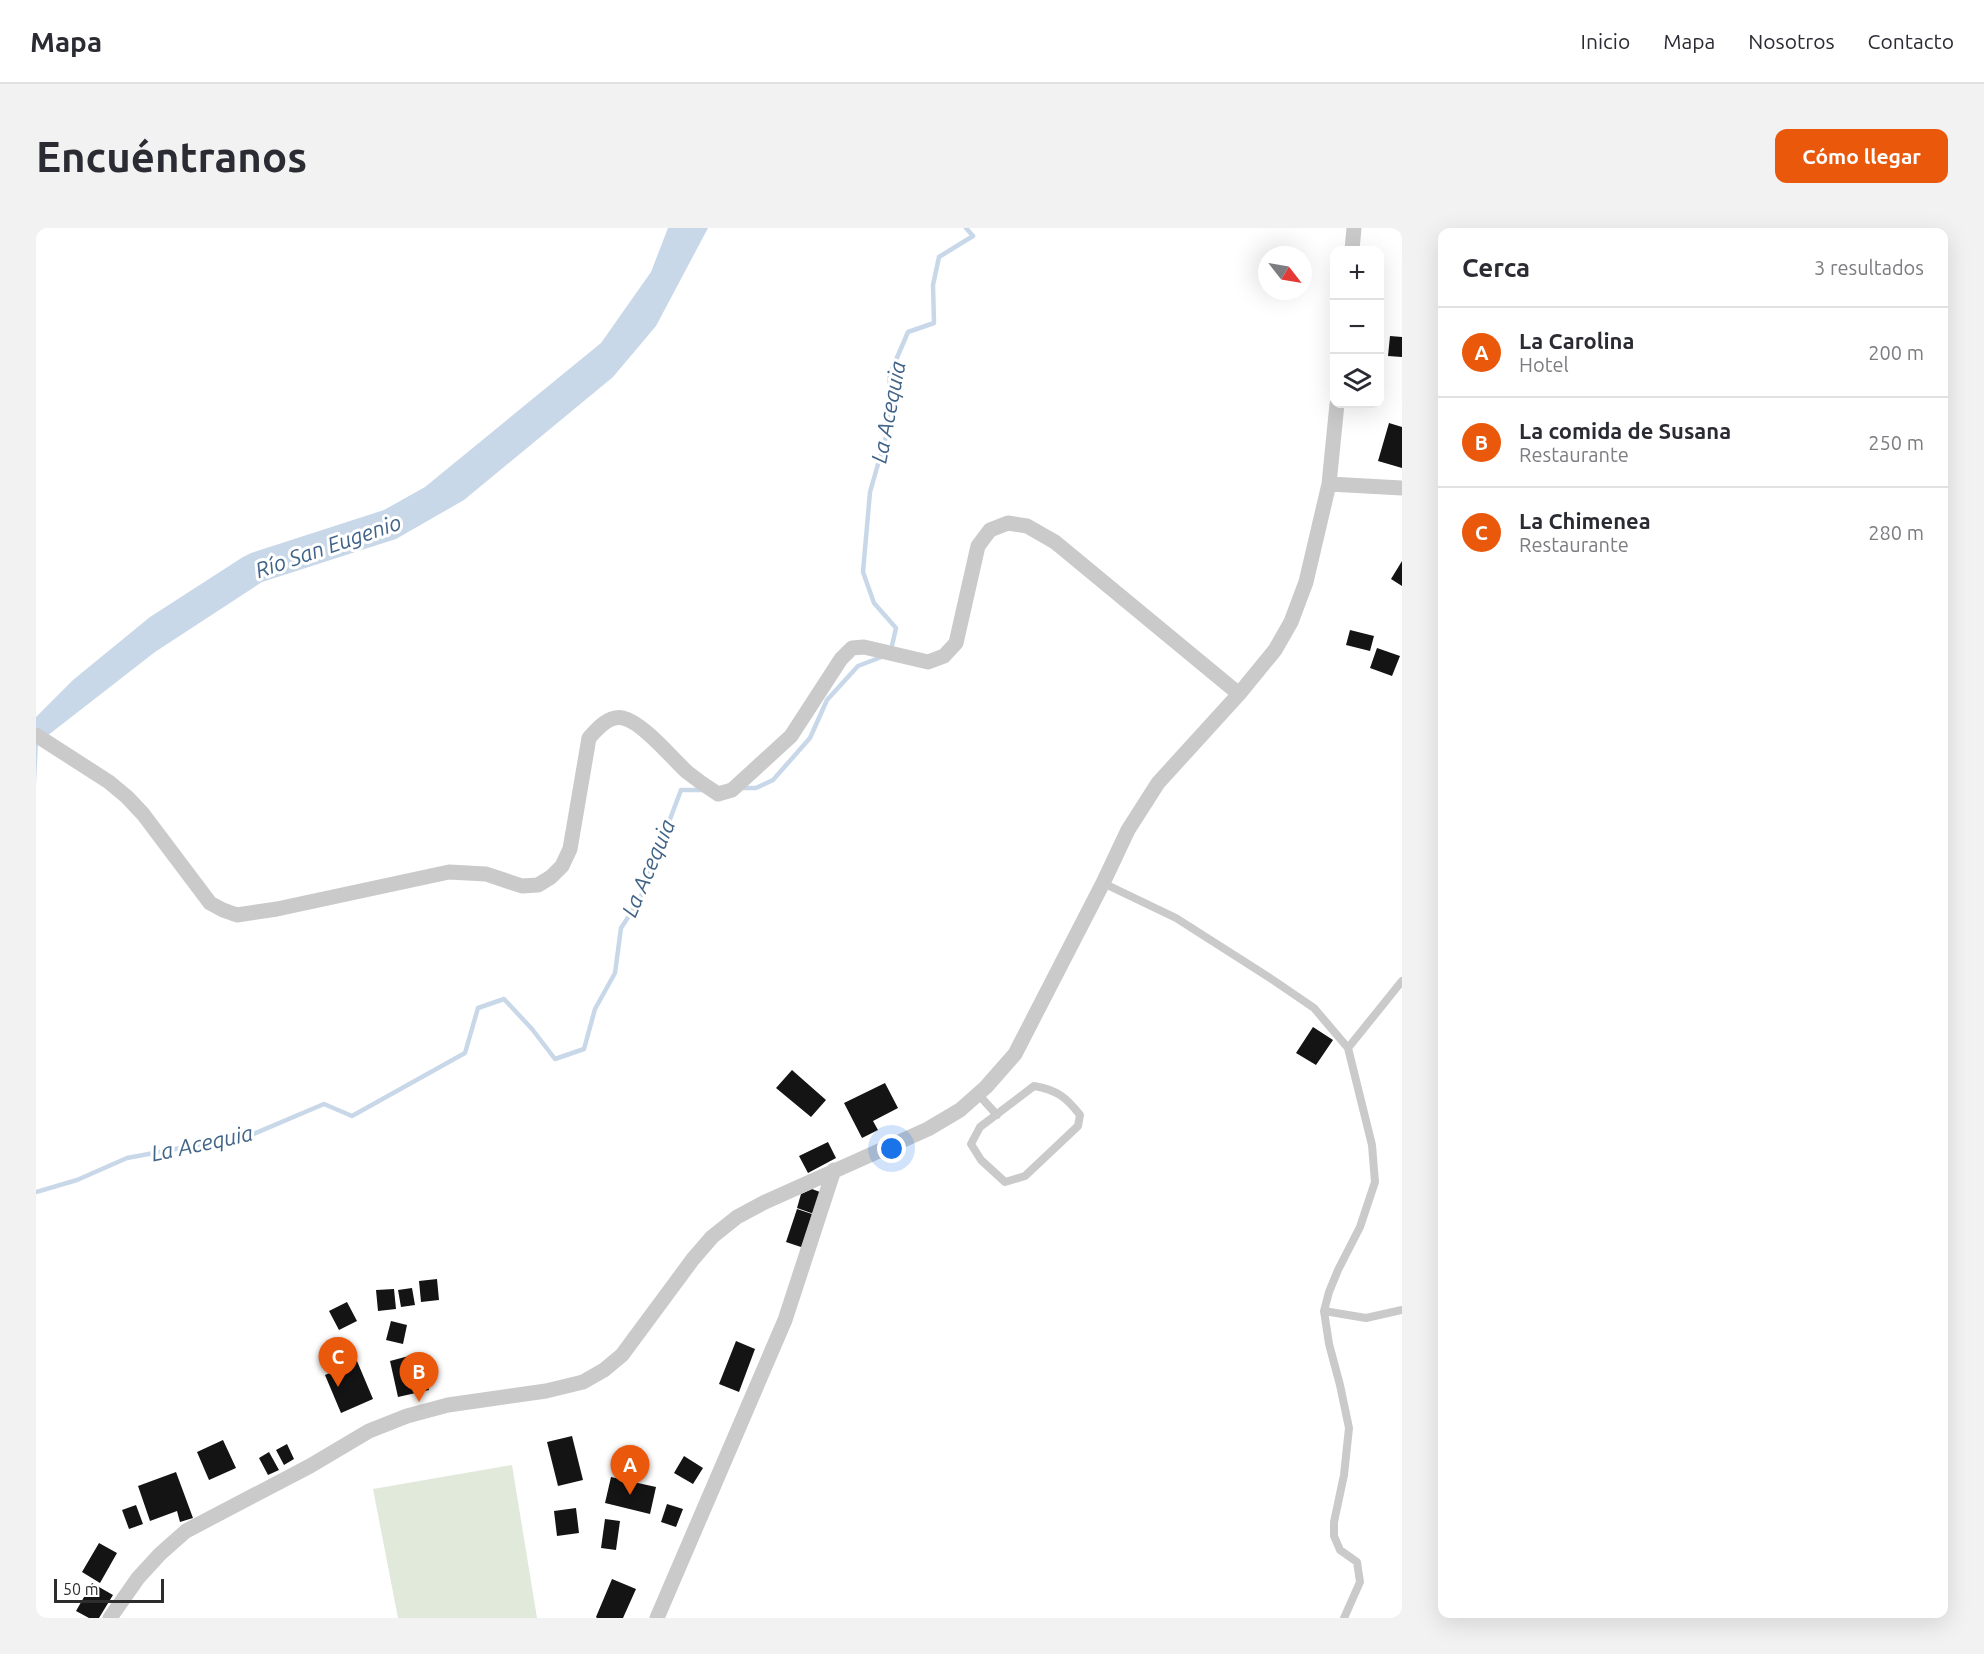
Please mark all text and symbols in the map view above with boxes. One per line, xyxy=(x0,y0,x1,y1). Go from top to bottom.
text: Mapa xyxy=(30,26,102,57)
text: Inicio xyxy=(1581,29,1630,53)
text: Mapa xyxy=(1663,29,1715,53)
text: Nosotros xyxy=(1748,29,1835,53)
text: Contacto xyxy=(1868,29,1954,53)
button: Cómo llegar xyxy=(1775,129,1948,183)
text: Encuéntranos xyxy=(36,133,307,180)
north arrow xyxy=(1258,246,1312,300)
map controls xyxy=(1330,246,1384,408)
button: + xyxy=(1330,246,1384,300)
text: Cerca xyxy=(1462,253,1530,282)
text: 3 resultados xyxy=(1814,256,1924,279)
button: − xyxy=(1330,300,1384,354)
text: La Carolina xyxy=(1519,328,1634,353)
text: A xyxy=(1474,341,1489,364)
text: 200 m xyxy=(1868,341,1924,364)
text: Hotel xyxy=(1519,353,1569,376)
button: layers xyxy=(1330,354,1384,408)
water label: La Acequia xyxy=(865,359,910,465)
text: La comida de Susana xyxy=(1519,418,1731,443)
text: B xyxy=(1475,431,1488,454)
text: 250 m xyxy=(1868,431,1924,454)
text: Restaurante xyxy=(1519,443,1629,466)
text: La Chimenea xyxy=(1519,508,1651,533)
water label: Río San Eugenio xyxy=(252,509,404,582)
text: C xyxy=(1475,521,1488,544)
text: 280 m xyxy=(1868,521,1924,544)
text: Restaurante xyxy=(1519,533,1629,556)
water label: La Acequia xyxy=(616,815,679,920)
water label: La Acequia xyxy=(149,1120,255,1165)
your location xyxy=(877,1134,906,1163)
pin: C xyxy=(318,1338,358,1387)
pin: B xyxy=(400,1352,439,1402)
pin: A xyxy=(610,1446,650,1495)
scale bar xyxy=(54,1576,164,1604)
text: 50 m xyxy=(63,1580,99,1598)

